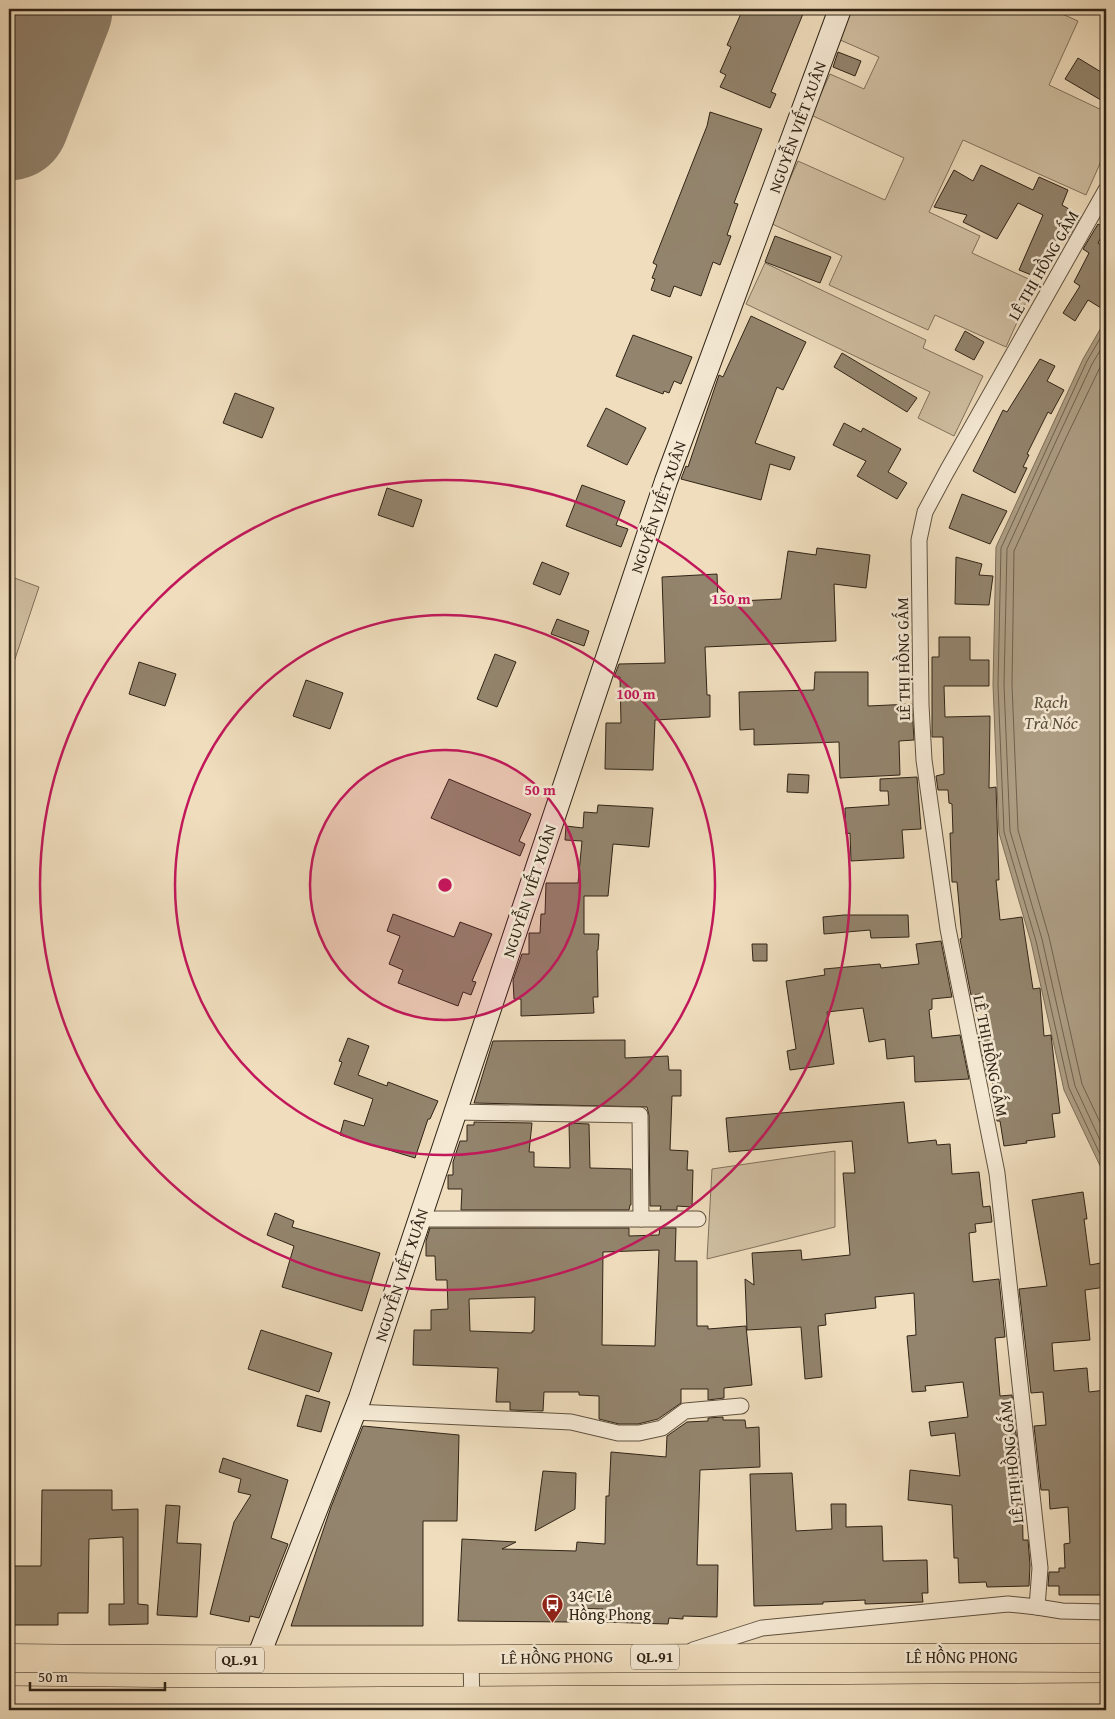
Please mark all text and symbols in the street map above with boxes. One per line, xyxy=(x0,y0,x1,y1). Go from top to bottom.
street label: NGUYỄN VIẾT XUÂN xyxy=(761,57,832,196)
street label: LÊ THỊ HỒNG GẤM xyxy=(1001,205,1084,324)
street label: NGUYỄN VIẾT XUÂN xyxy=(623,437,692,576)
text: 150 m xyxy=(711,588,751,609)
street label: LÊ THỊ HỒNG GẤM xyxy=(889,597,916,721)
text: 100 m xyxy=(616,683,656,704)
water label: Rạch Trà Nóc xyxy=(1024,688,1079,736)
text: 50 m xyxy=(524,779,556,800)
street label: NGUYỄN VIẾT XUÂN xyxy=(495,821,562,961)
centre of rings xyxy=(436,876,454,894)
street label: LÊ THỊ HỒNG GẤM xyxy=(967,993,1016,1119)
street label: NGUYỄN VIẾT XUÂN xyxy=(367,1205,434,1345)
street label: LÊ THỊ HỒNG GẤM xyxy=(992,1399,1029,1525)
place label: 34C Lê Hồng Phong xyxy=(569,1584,651,1626)
bus stop icon: 34C Lê Hồng Phong xyxy=(541,1593,565,1624)
street label: LÊ HỒNG PHONG xyxy=(501,1643,614,1670)
road number: QL.91 xyxy=(631,1644,679,1670)
street label: LÊ HỒNG PHONG xyxy=(906,1644,1019,1669)
road number: QL.91 xyxy=(216,1648,264,1672)
scale bar xyxy=(30,1659,165,1691)
text: 50 m xyxy=(38,1666,69,1687)

